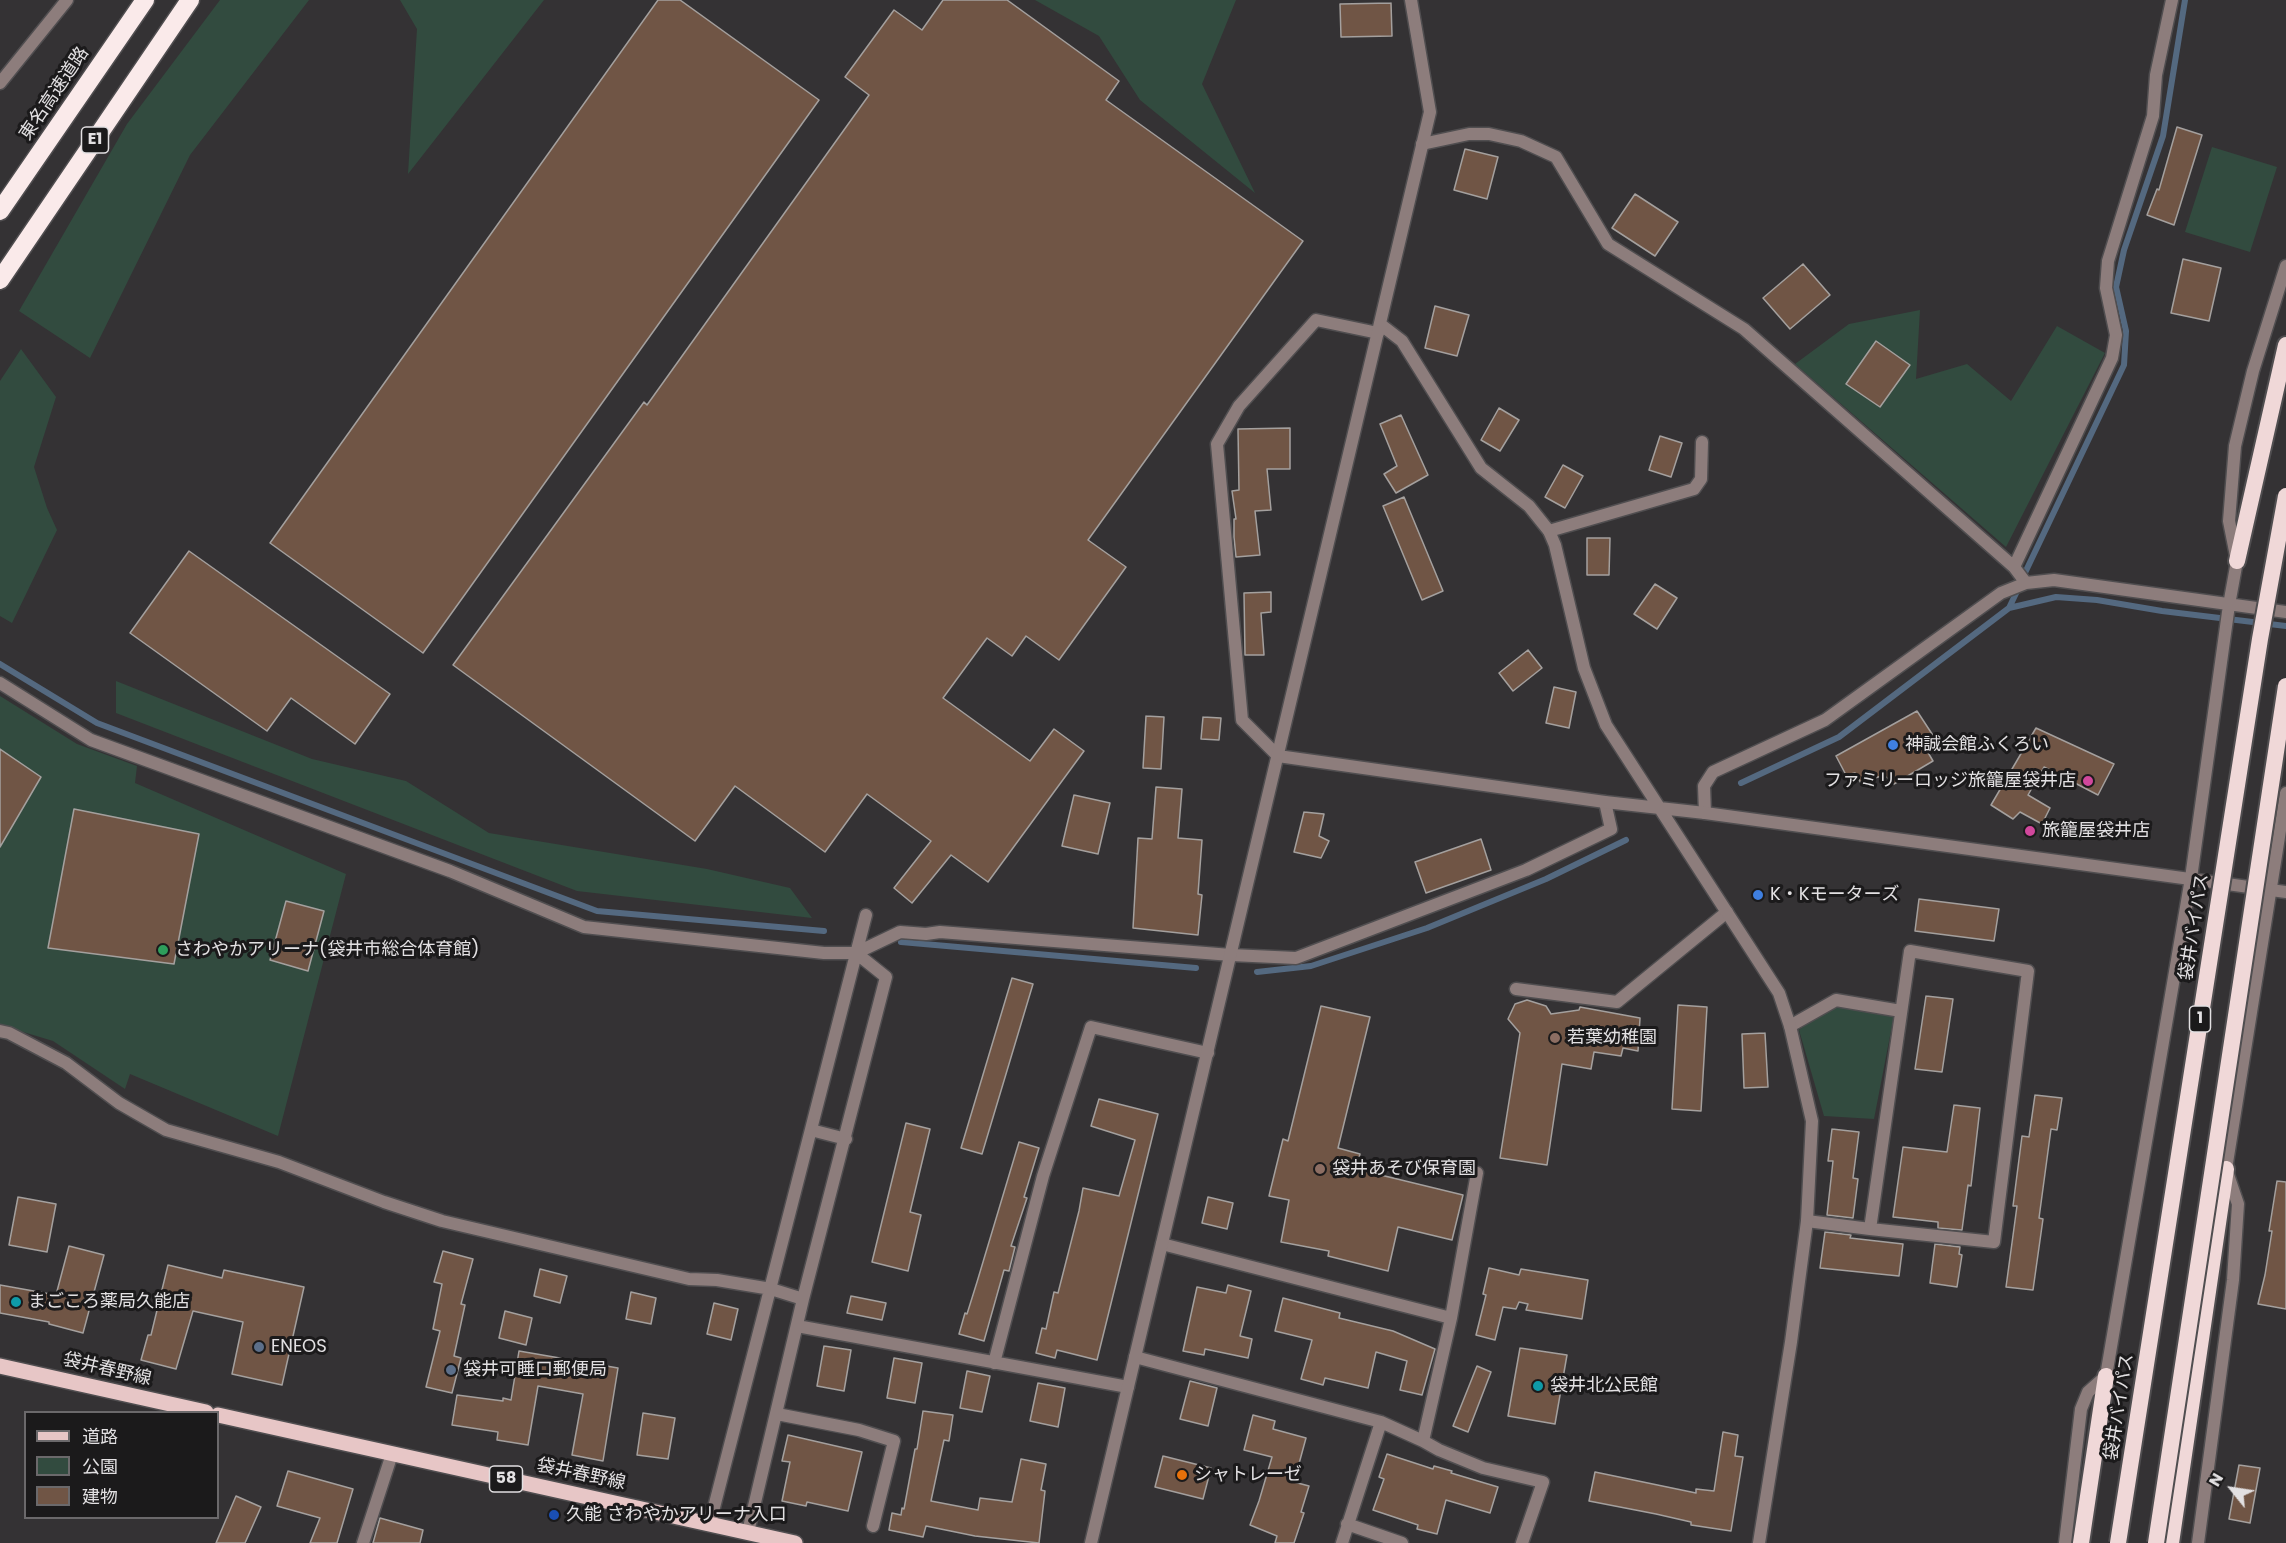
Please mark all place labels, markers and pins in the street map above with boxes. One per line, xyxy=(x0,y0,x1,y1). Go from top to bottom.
place label: 神誠会館ふくろい xyxy=(1905,734,2049,756)
marker: 神誠会館ふくろい xyxy=(1886,738,1900,752)
place label: ファミリーロッジ旅籠屋袋井店 xyxy=(1824,770,2076,792)
marker: ファミリーロッジ旅籠屋袋井店 xyxy=(2081,774,2095,788)
place label: 旅籠屋袋井店 xyxy=(2042,820,2150,842)
marker: 旅籠屋袋井店 xyxy=(2023,824,2037,838)
place label: K・Kモーターズ xyxy=(1770,884,1900,906)
marker: K・Kモーターズ xyxy=(1751,888,1765,902)
place label: さわやかアリーナ(袋井市総合体育館) xyxy=(175,939,479,961)
marker: さわやかアリーナ(袋井市総合体育館) xyxy=(156,943,170,957)
place label: 若葉幼稚園 xyxy=(1567,1027,1657,1049)
marker: 若葉幼稚園 xyxy=(1548,1031,1562,1045)
place label: 袋井あそび保育園 xyxy=(1332,1158,1476,1180)
marker: 袋井あそび保育園 xyxy=(1313,1162,1327,1176)
place label: まごころ薬局久能店 xyxy=(28,1291,190,1313)
marker: まごころ薬局久能店 xyxy=(9,1295,23,1309)
place label: ENEOS xyxy=(271,1336,327,1358)
marker: ENEOS xyxy=(252,1340,266,1354)
place label: 袋井可睡口郵便局 xyxy=(463,1359,607,1381)
marker: 袋井可睡口郵便局 xyxy=(444,1363,458,1377)
place label: 袋井北公民館 xyxy=(1550,1375,1658,1397)
marker: 袋井北公民館 xyxy=(1531,1379,1545,1393)
place label: シャトレーゼ xyxy=(1194,1464,1302,1486)
marker: シャトレーゼ xyxy=(1175,1468,1189,1482)
place label: 久能 さわやかアリーナ入口 xyxy=(566,1504,787,1526)
marker: 久能 さわやかアリーナ入口 xyxy=(547,1508,561,1522)

